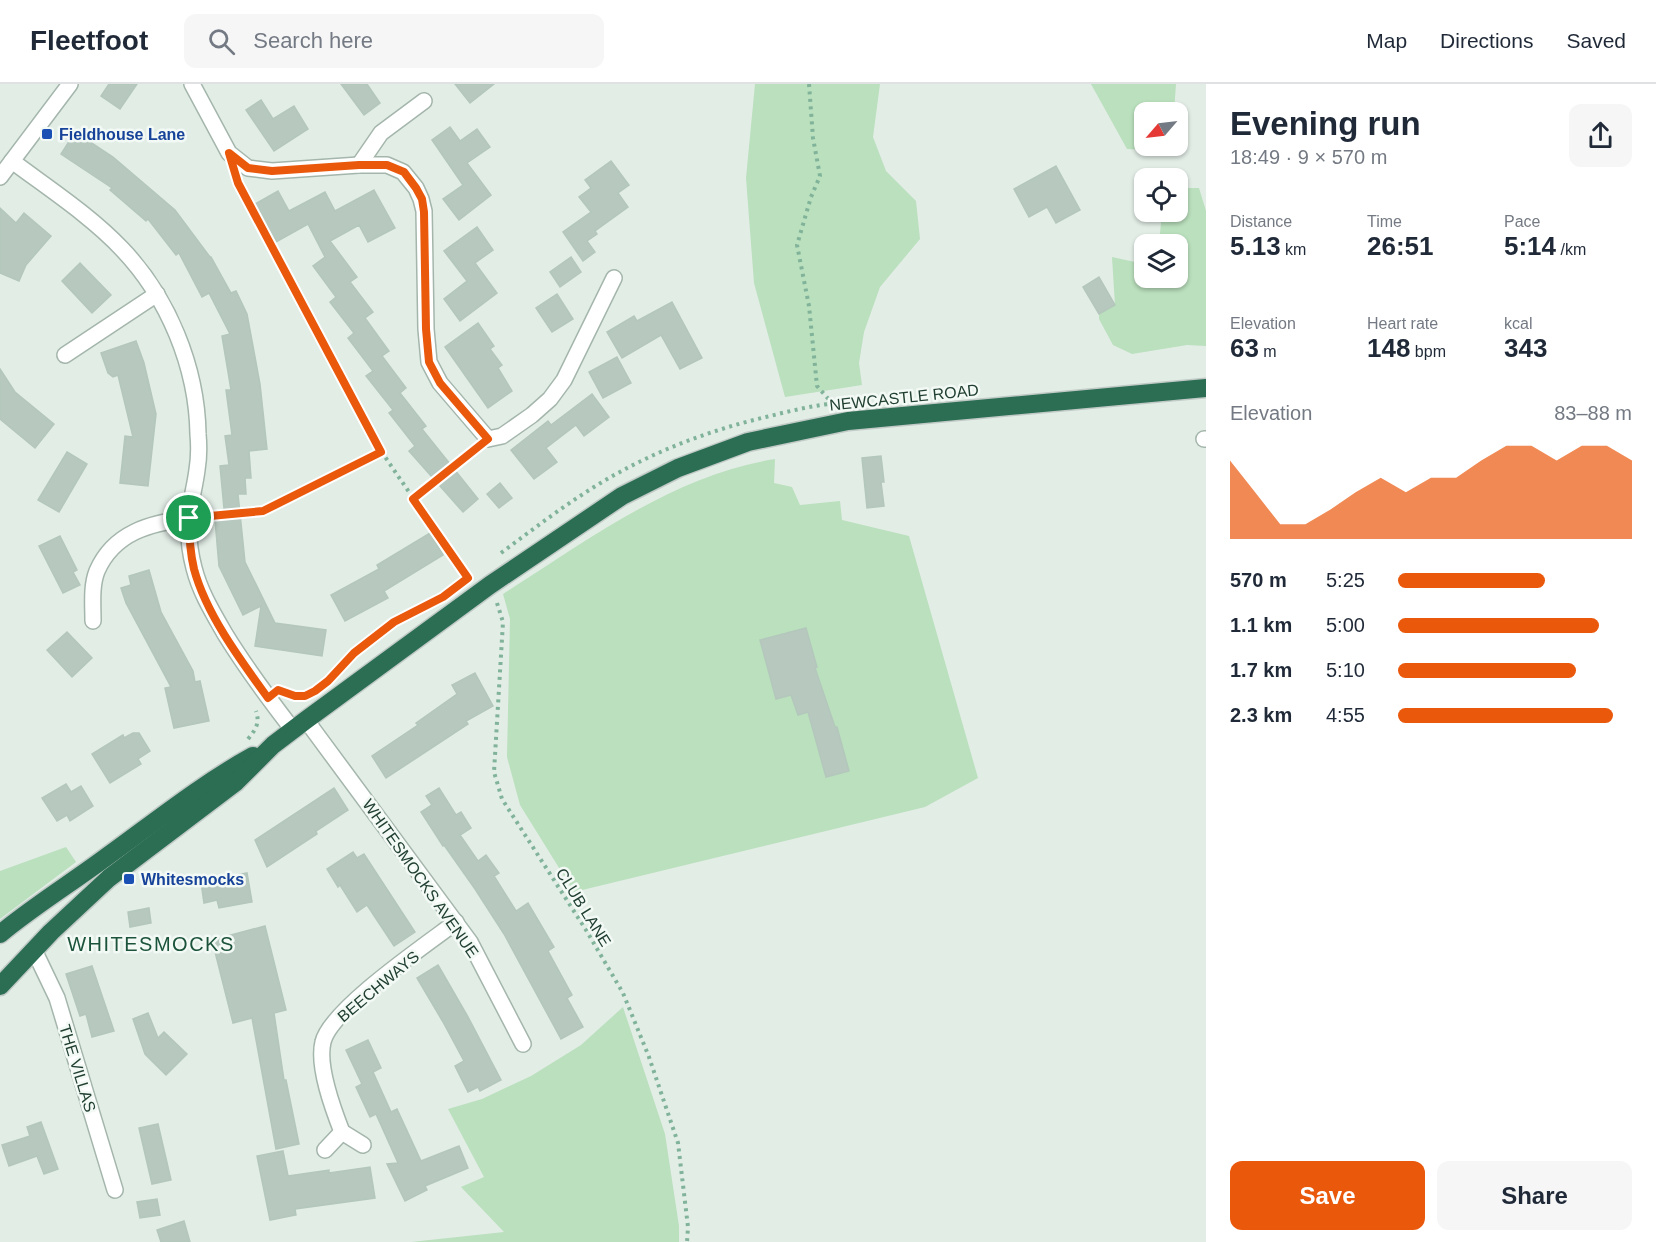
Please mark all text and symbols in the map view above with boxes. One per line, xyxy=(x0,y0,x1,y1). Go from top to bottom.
search box xyxy=(184,14,604,68)
text: Fleetfoot xyxy=(30,25,148,56)
icon: search xyxy=(205,25,238,58)
text: Search here xyxy=(253,28,373,53)
text: Map xyxy=(1366,29,1407,52)
text: Directions xyxy=(1440,29,1533,52)
text: Saved xyxy=(1566,29,1626,52)
north arrow xyxy=(1134,102,1188,156)
map controls xyxy=(1134,102,1188,288)
button: share xyxy=(1569,104,1632,167)
text: Evening run xyxy=(1230,105,1421,142)
place label: Fieldhouse Lane xyxy=(59,126,185,143)
marker: Fieldhouse Lane xyxy=(40,127,54,141)
text: 18:49 · 9 × 570 m xyxy=(1230,146,1387,168)
button: locate xyxy=(1134,168,1188,222)
text: Distance xyxy=(1230,213,1292,230)
text: Time xyxy=(1367,213,1402,230)
text: Pace xyxy=(1504,213,1540,230)
text: 5.13 xyxy=(1230,231,1281,261)
text: 26:51 xyxy=(1367,231,1434,261)
text: 5:14 xyxy=(1504,231,1556,261)
button: layers xyxy=(1134,234,1188,288)
text: km xyxy=(1281,241,1306,258)
text: /km xyxy=(1556,241,1586,258)
text: Elevation xyxy=(1230,315,1296,332)
text: Heart rate xyxy=(1367,315,1438,332)
text: kcal xyxy=(1504,315,1532,332)
text: 63 xyxy=(1230,333,1259,363)
text: 148 xyxy=(1367,333,1410,363)
text: 343 xyxy=(1504,333,1547,363)
text: m xyxy=(1259,343,1277,360)
text: bpm xyxy=(1410,343,1446,360)
street label: NEWCASTLE ROAD xyxy=(828,381,980,414)
text: Elevation xyxy=(1230,402,1312,424)
text: 83–88 m xyxy=(1554,402,1632,424)
pin xyxy=(163,492,214,543)
icon: arrive xyxy=(172,501,205,534)
text: 570 m xyxy=(1230,569,1287,591)
text: 5:25 xyxy=(1326,569,1365,591)
text: 1.1 km xyxy=(1230,614,1292,636)
text: 5:00 xyxy=(1326,614,1365,636)
text: 1.7 km xyxy=(1230,659,1292,681)
text: 5:10 xyxy=(1326,659,1365,681)
text: 2.3 km xyxy=(1230,704,1292,726)
text: 4:55 xyxy=(1326,704,1365,726)
street label: WHITESMOCKS AVENUE xyxy=(359,796,482,961)
street label: CLUB LANE xyxy=(553,865,614,949)
place label: Whitesmocks xyxy=(141,871,244,888)
marker: Whitesmocks xyxy=(122,872,136,886)
district label: WHITESMOCKS xyxy=(67,933,235,955)
street label: BEECHWAYS xyxy=(334,948,422,1025)
street label: THE VILLAS xyxy=(56,1022,99,1114)
button: Save xyxy=(1230,1161,1425,1230)
button: Share xyxy=(1437,1161,1632,1230)

